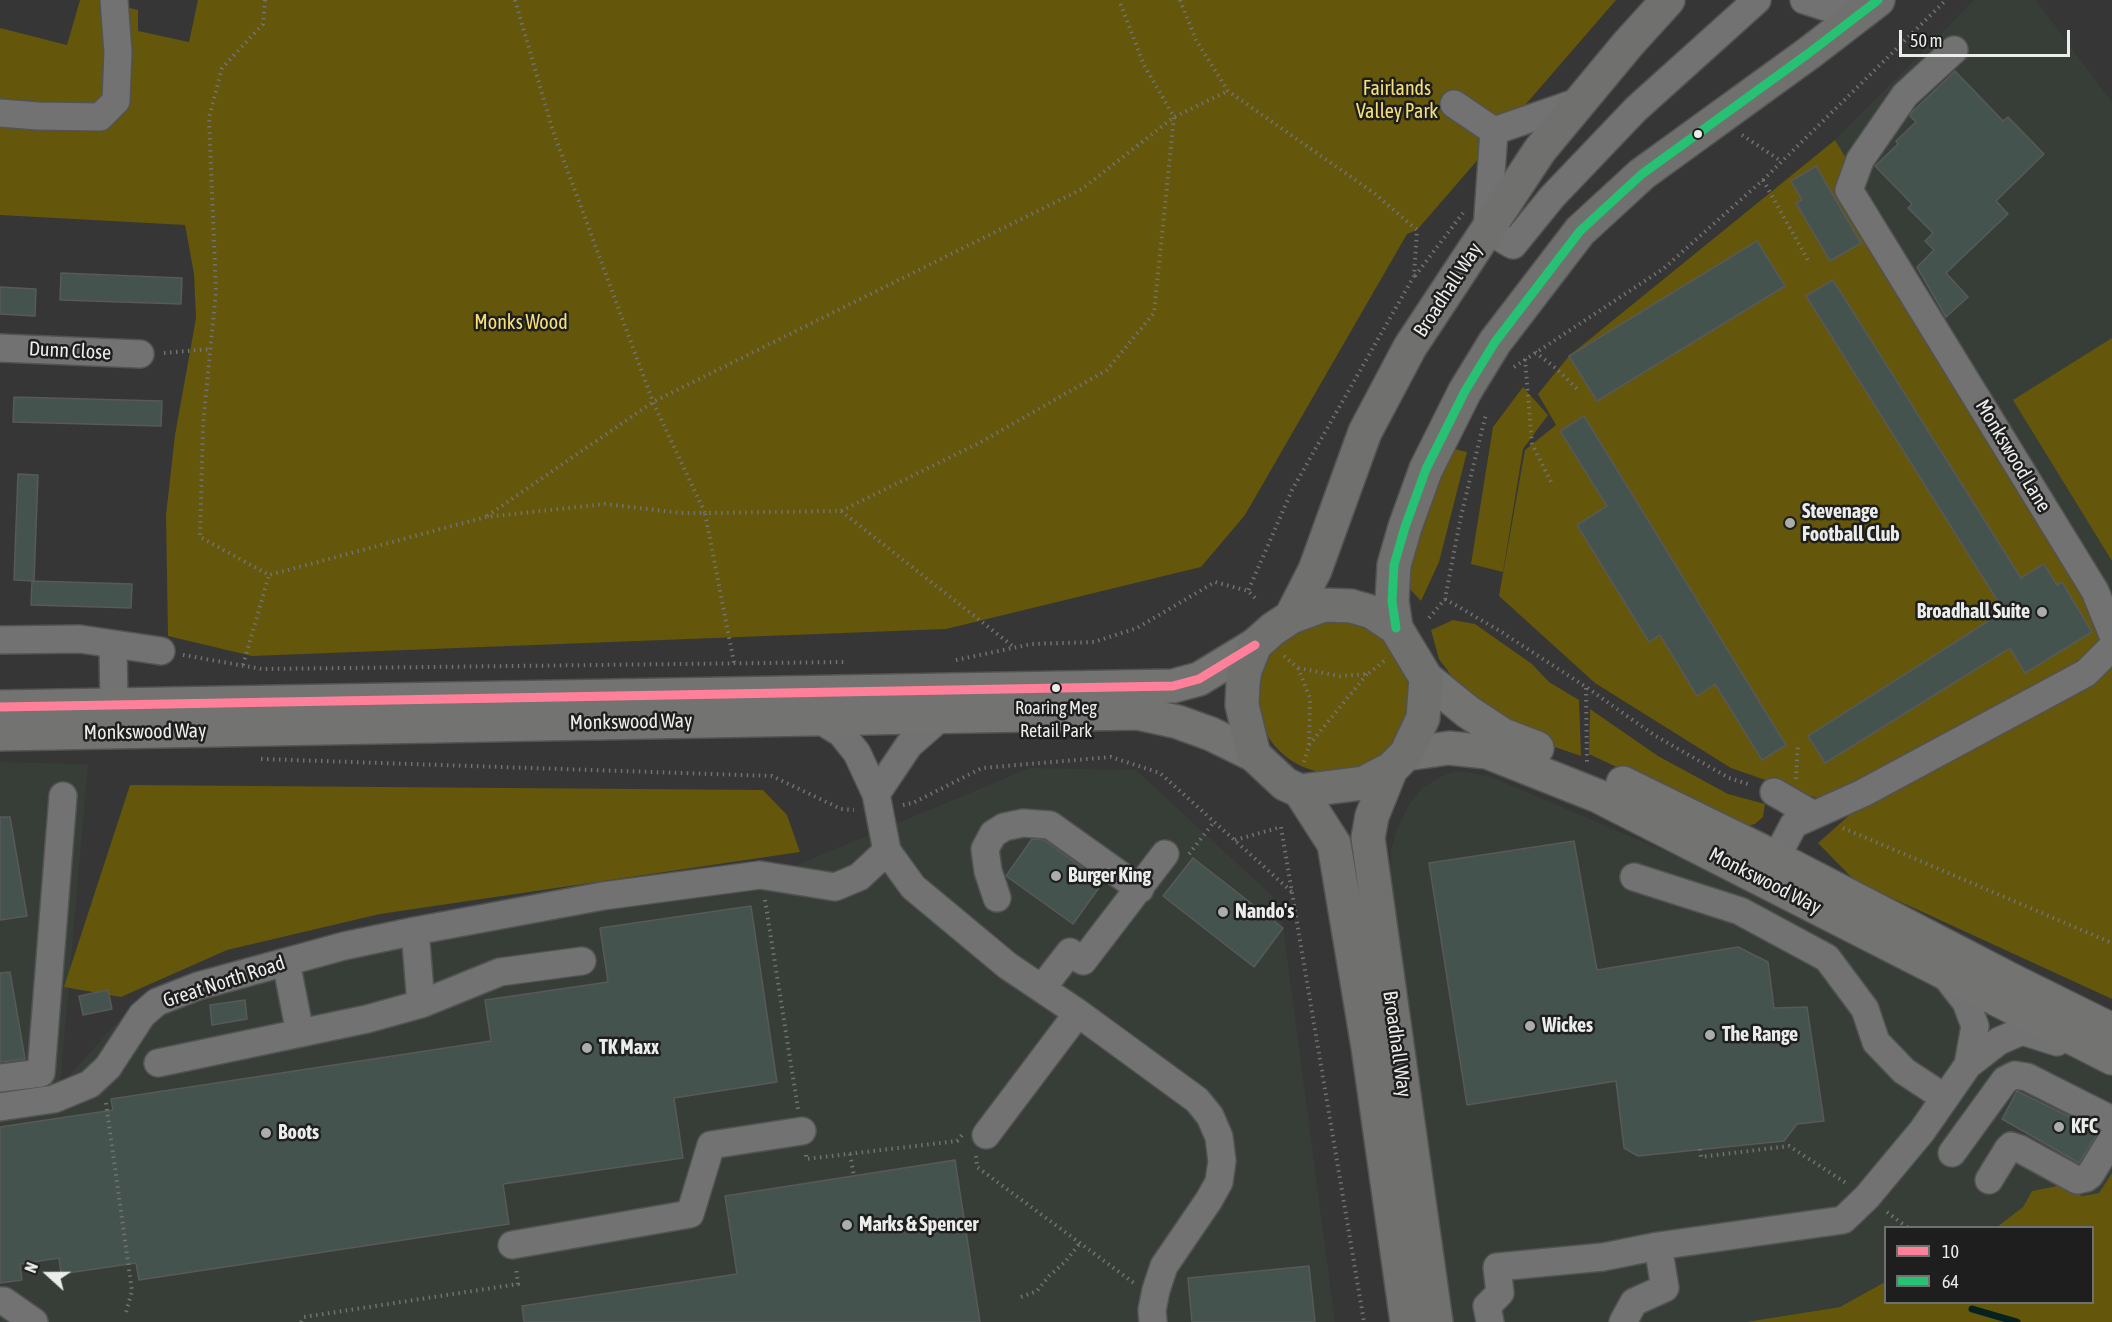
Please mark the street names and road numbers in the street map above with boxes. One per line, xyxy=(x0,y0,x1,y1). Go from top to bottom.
street label: Broadhall Way xyxy=(1409,238,1487,342)
street label: Dunn Close xyxy=(28,337,112,365)
street label: Monkswood Lane xyxy=(1970,395,2056,517)
street label: Monkswood Way xyxy=(570,709,692,735)
street label: Monkswood Way xyxy=(84,719,206,745)
street label: Monkswood Way xyxy=(1705,842,1825,920)
street label: Great North Road xyxy=(160,951,288,1013)
street label: Broadhall Way xyxy=(1378,989,1416,1099)

